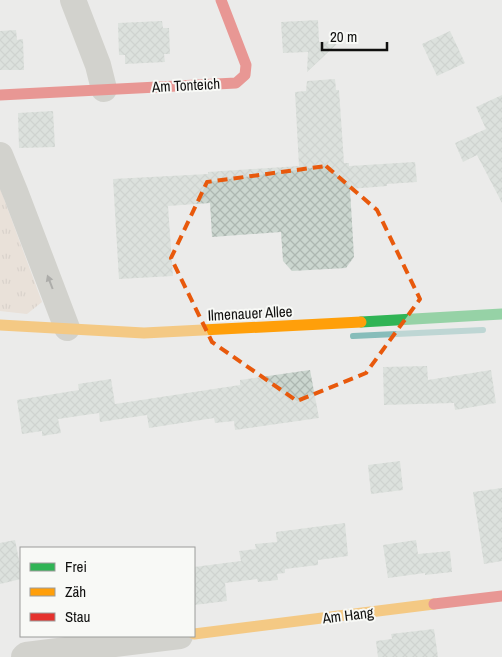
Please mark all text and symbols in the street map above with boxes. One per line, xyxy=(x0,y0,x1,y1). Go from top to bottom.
scale bar xyxy=(322,20,387,52)
text: 20 m xyxy=(330,26,357,47)
street label: Am Tonteich xyxy=(150,73,221,97)
one-way arrow xyxy=(46,275,53,290)
street label: Ilmenauer Allee xyxy=(207,300,293,326)
legend xyxy=(20,547,195,637)
text: Frei xyxy=(65,556,87,577)
text: Zäh xyxy=(65,581,86,602)
street label: Am Hang xyxy=(320,601,375,629)
text: Stau xyxy=(65,606,90,627)

